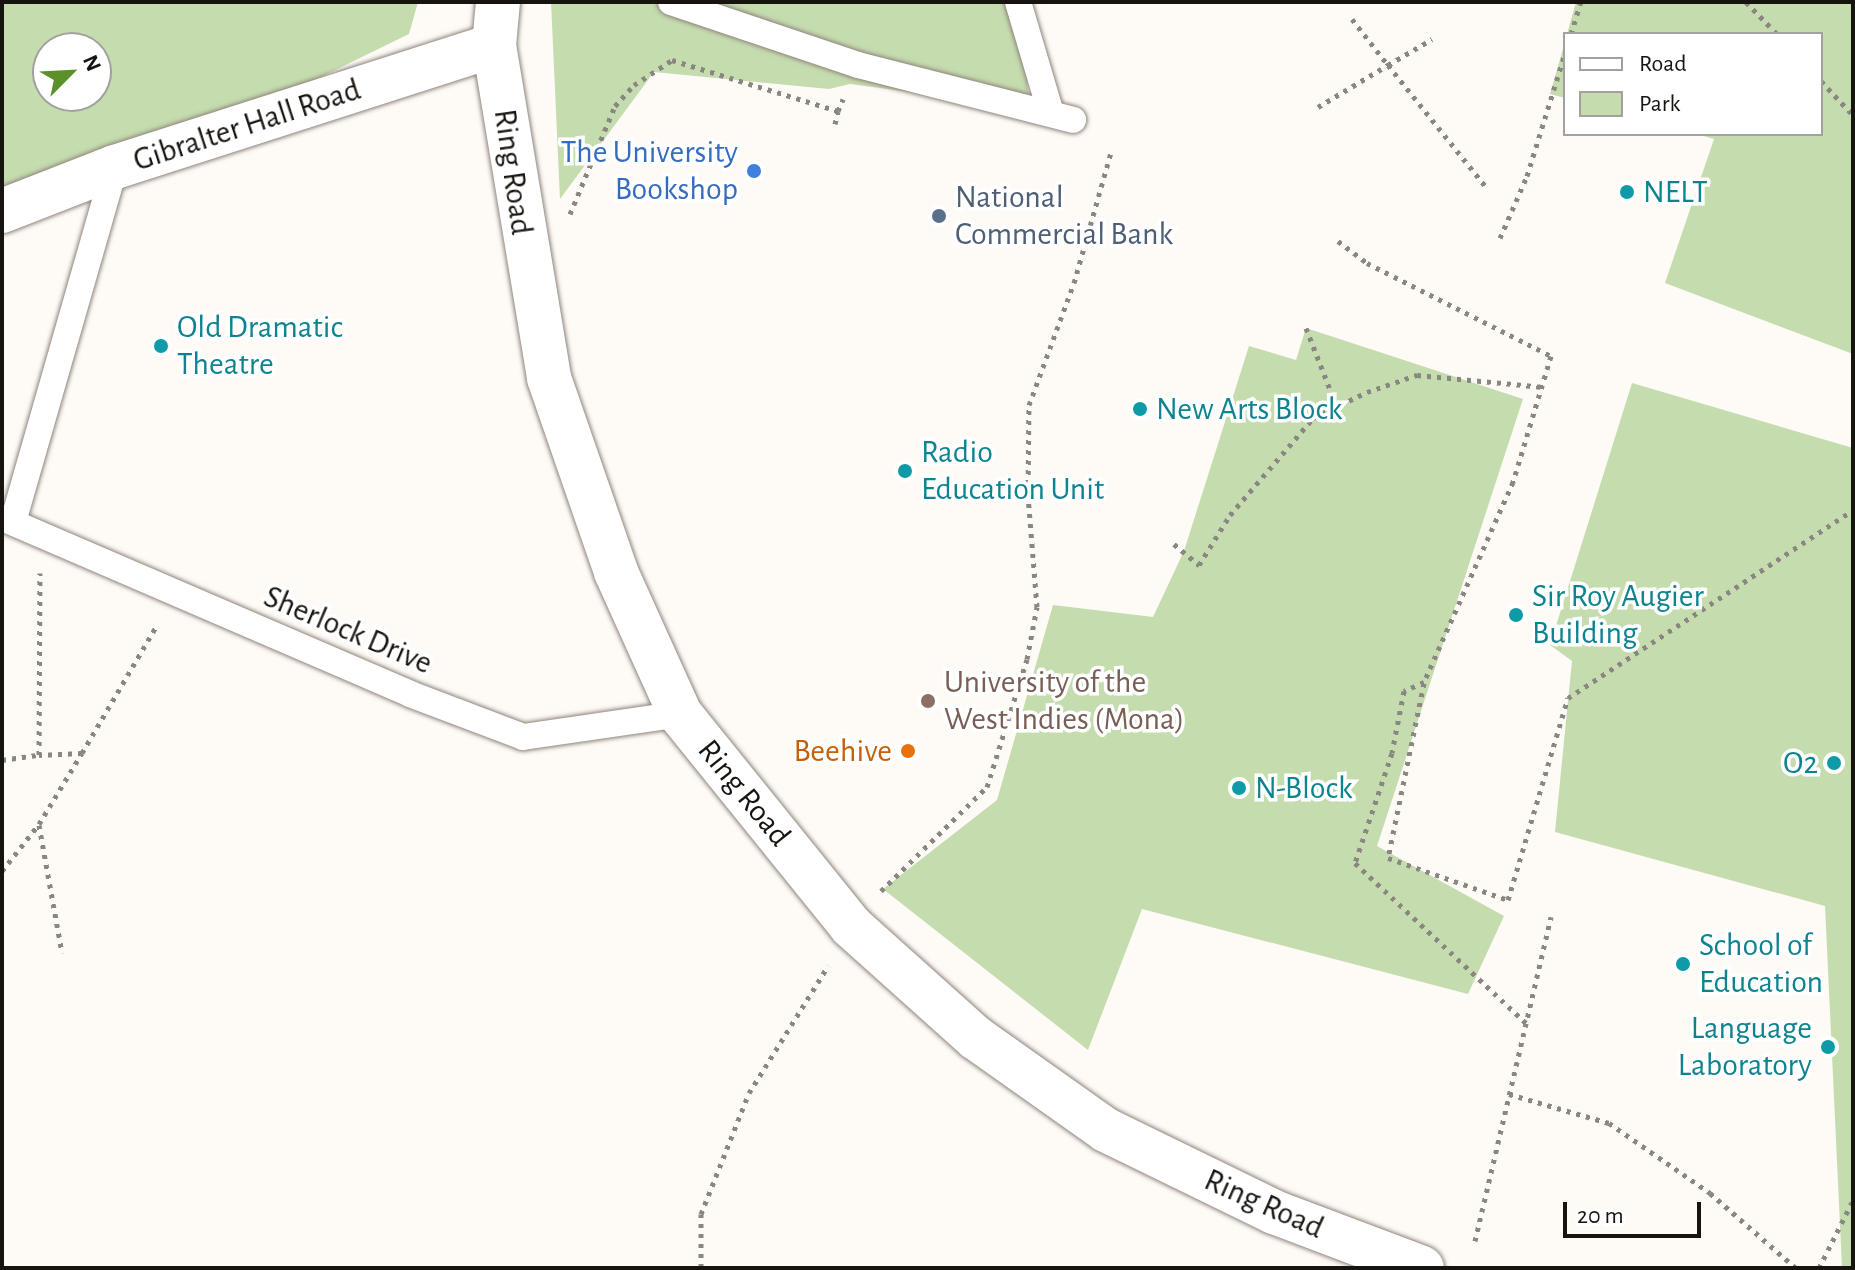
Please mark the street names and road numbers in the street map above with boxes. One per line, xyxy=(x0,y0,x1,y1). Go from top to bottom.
street label: Gibralter Hall Road xyxy=(129,70,365,180)
street label: Ring Road xyxy=(485,107,541,237)
street label: Sherlock Drive xyxy=(258,577,438,683)
street label: Ring Road xyxy=(689,732,799,854)
street label: Ring Road xyxy=(1198,1161,1330,1247)

